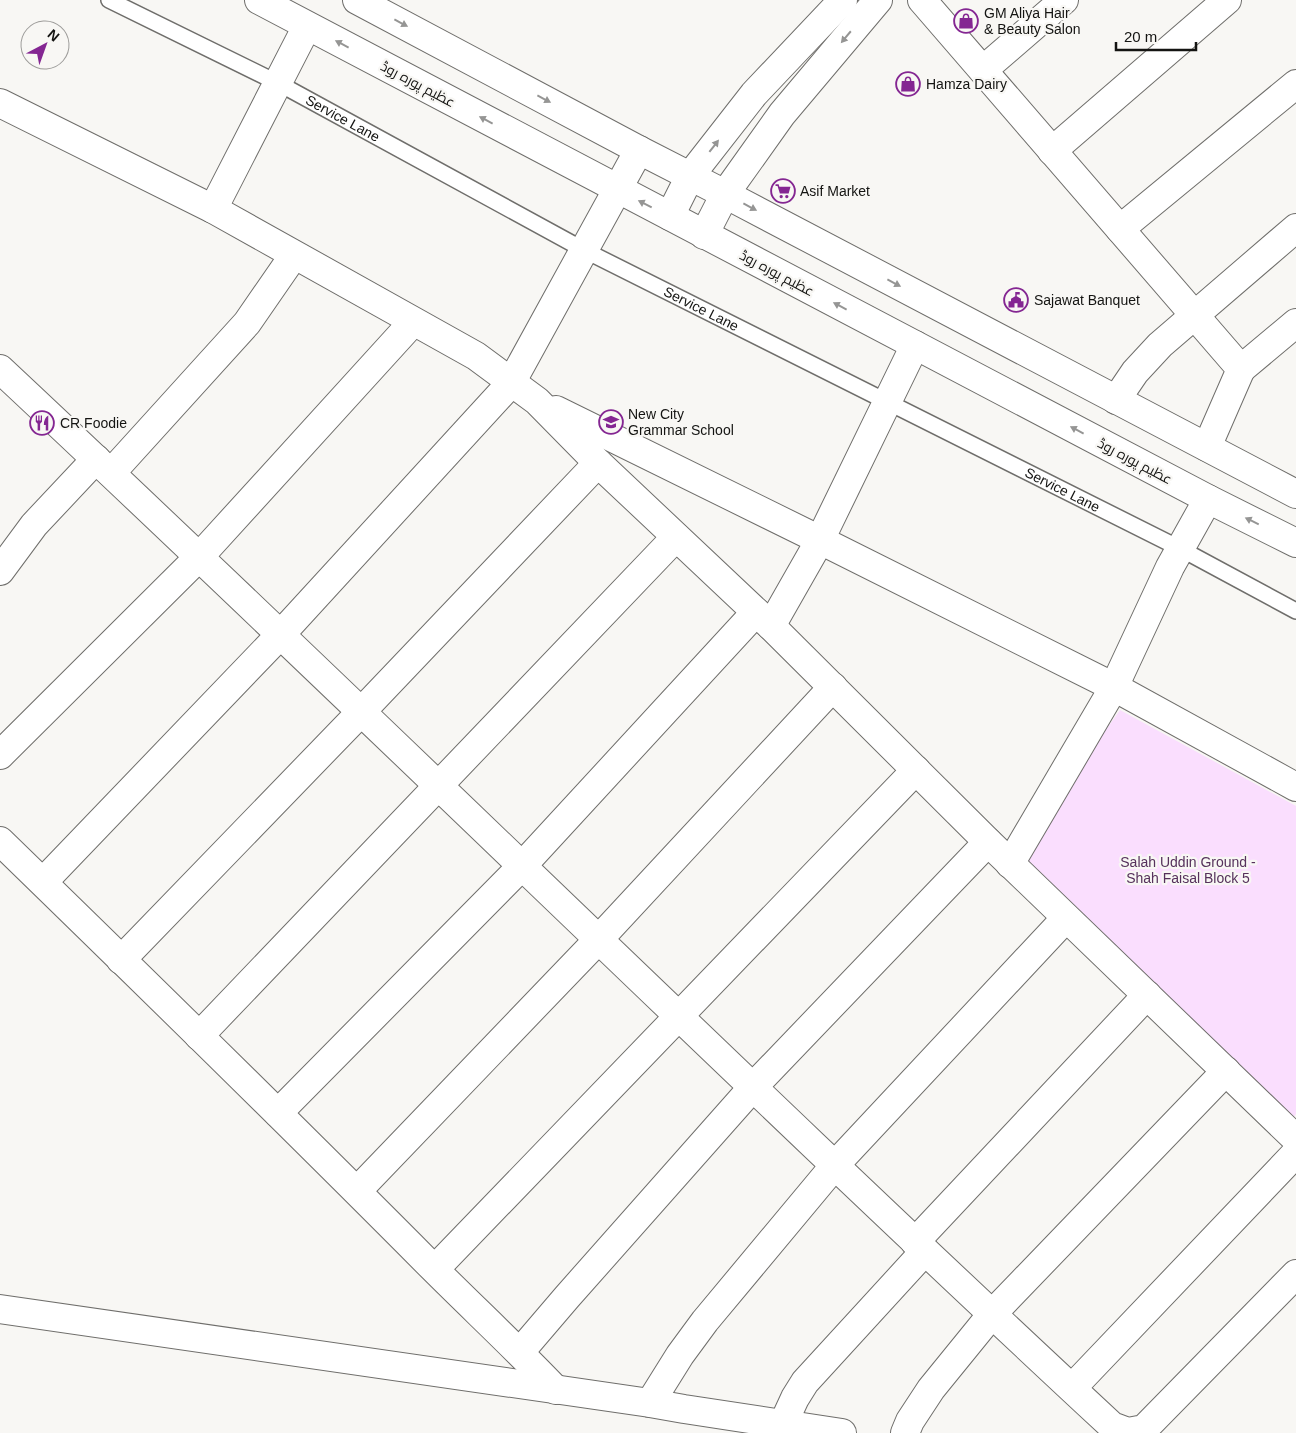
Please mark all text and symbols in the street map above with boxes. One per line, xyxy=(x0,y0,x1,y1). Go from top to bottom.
place label: GM Aliya Hair & Beauty Salon xyxy=(984,5,1081,37)
shop icon: GM Aliya Hair & Beauty Salon xyxy=(953,8,979,34)
one-way arrow xyxy=(393,19,408,27)
north arrow xyxy=(20,20,70,70)
scale bar xyxy=(1116,20,1196,52)
text: N xyxy=(44,26,63,45)
text: 20 m xyxy=(1124,28,1157,45)
one-way arrow xyxy=(841,31,852,44)
one-way arrow xyxy=(335,40,349,48)
street label: عظیم پورہ روڈ xyxy=(377,58,458,112)
shop icon: Hamza Dairy xyxy=(895,71,921,97)
place label: Hamza Dairy xyxy=(926,76,1007,92)
street label: Service Lane xyxy=(303,92,383,145)
one-way arrow xyxy=(537,95,551,103)
one-way arrow xyxy=(478,116,493,124)
one-way arrow xyxy=(709,140,720,153)
supermarket icon: Asif Market xyxy=(770,178,796,204)
place label: Asif Market xyxy=(800,183,870,199)
one-way arrow xyxy=(638,200,652,208)
one-way arrow xyxy=(743,203,757,211)
street label: عظیم پورہ روڈ xyxy=(736,247,817,301)
one-way arrow xyxy=(887,278,901,287)
street label: Service Lane xyxy=(661,283,742,334)
public building icon: Sajawat Banquet xyxy=(1003,287,1029,313)
place label: Sajawat Banquet xyxy=(1034,292,1140,308)
one-way arrow xyxy=(833,302,847,310)
place label: New City Grammar School xyxy=(628,406,734,438)
school or university icon: New City Grammar School xyxy=(598,409,624,435)
restaurant icon: CR Foodie xyxy=(29,410,55,436)
place label: CR Foodie xyxy=(60,415,127,431)
one-way arrow xyxy=(1070,426,1084,434)
street label: عظیم پورہ روڈ xyxy=(1094,435,1175,489)
street label: Service Lane xyxy=(1022,464,1103,515)
one-way arrow xyxy=(1245,517,1260,525)
park label: Salah Uddin Ground - Shah Faisal Block 5 xyxy=(1120,854,1256,886)

